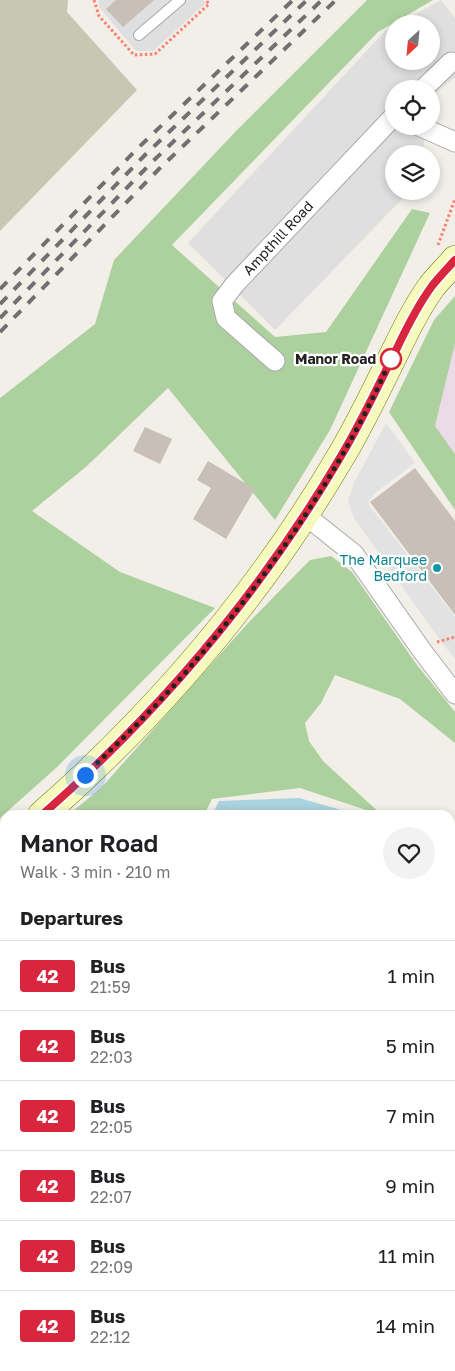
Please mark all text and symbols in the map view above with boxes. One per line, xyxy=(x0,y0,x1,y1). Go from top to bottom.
north arrow xyxy=(385,15,440,70)
map controls xyxy=(385,15,440,200)
button: locate xyxy=(385,80,440,135)
button: layers xyxy=(385,145,440,200)
street label: Ampthill Road xyxy=(239,197,316,278)
marker: Manor Road xyxy=(380,348,402,370)
place label: Manor Road xyxy=(295,350,376,367)
place label: The Marquee Bedford xyxy=(340,551,427,584)
marker: The Marquee Bedford xyxy=(431,562,443,574)
your location xyxy=(73,763,98,788)
button: heart xyxy=(383,827,435,879)
text: Manor Road xyxy=(20,828,158,857)
text: Walk · 3 min · 210 m xyxy=(20,862,170,882)
text: Departures xyxy=(20,906,123,929)
text: Bus xyxy=(90,954,125,977)
text: 1 min xyxy=(387,964,435,987)
text: 42 xyxy=(36,965,59,987)
text: 21:59 xyxy=(90,977,131,997)
text: Bus xyxy=(90,1024,125,1047)
text: 5 min xyxy=(386,1034,435,1057)
text: 42 xyxy=(36,1035,59,1057)
text: 22:03 xyxy=(90,1047,133,1067)
text: Bus xyxy=(90,1094,125,1117)
text: 7 min xyxy=(387,1104,435,1127)
text: 42 xyxy=(36,1105,59,1127)
text: 22:05 xyxy=(90,1117,133,1137)
text: Bus xyxy=(90,1164,125,1187)
text: 9 min xyxy=(385,1174,435,1197)
text: 42 xyxy=(36,1175,59,1197)
text: 22:07 xyxy=(90,1187,132,1207)
text: Bus xyxy=(90,1234,125,1257)
text: 11 min xyxy=(378,1244,435,1267)
text: 42 xyxy=(36,1245,59,1267)
text: 22:09 xyxy=(90,1257,133,1277)
text: Bus xyxy=(90,1304,125,1327)
text: 14 min xyxy=(376,1314,435,1337)
text: 42 xyxy=(36,1315,59,1337)
text: 22:12 xyxy=(90,1327,130,1347)

